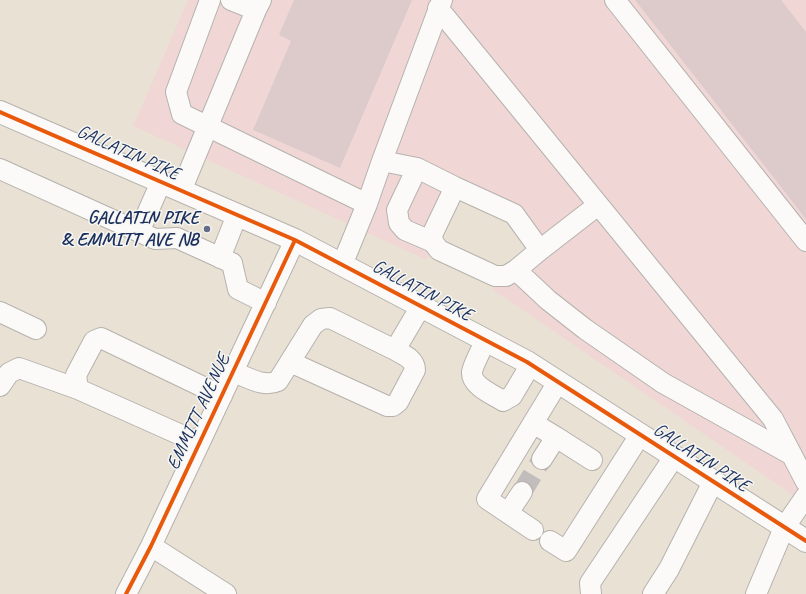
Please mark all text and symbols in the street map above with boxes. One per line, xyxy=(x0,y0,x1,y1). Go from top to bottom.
street label: GALLATIN PIKE xyxy=(73,120,183,186)
place label: GALLATIN PIKE & EMMITT AVE NB xyxy=(61,207,199,251)
marker: GALLATIN PIKE & EMMITT AVE NB xyxy=(202,224,212,234)
street label: GALLATIN PIKE xyxy=(368,255,476,327)
street label: EMMITT AVENUE xyxy=(162,350,236,474)
street label: GALLATIN PIKE xyxy=(649,419,753,497)

